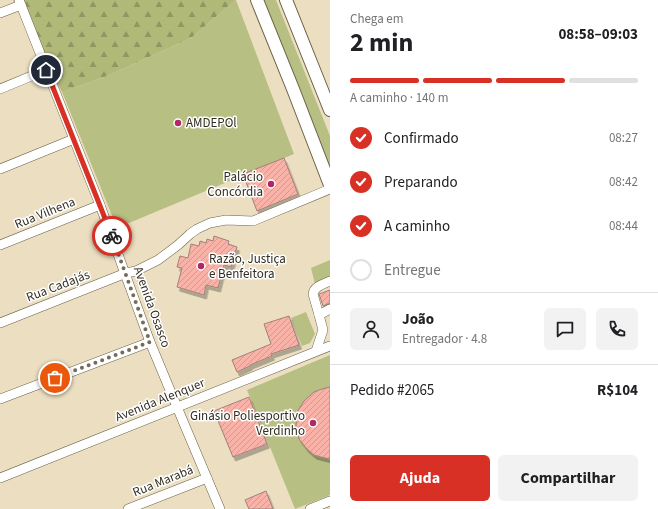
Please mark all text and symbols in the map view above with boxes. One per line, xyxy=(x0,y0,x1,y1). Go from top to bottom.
text: Chega em xyxy=(350,10,404,28)
text: 2 min xyxy=(350,24,413,61)
text: 08:58–09:03 xyxy=(558,24,638,45)
pin xyxy=(29,53,63,87)
icon: home xyxy=(35,59,57,81)
text: A caminho · 140 m xyxy=(350,89,448,107)
place label: AMDEPOl xyxy=(186,114,237,132)
marker: AMDEPOl xyxy=(173,118,183,128)
icon: check xyxy=(350,127,372,149)
text: Confirmado xyxy=(384,128,459,149)
text: 08:27 xyxy=(609,129,638,147)
place label: Palácio Concórdia xyxy=(207,168,263,201)
icon: check xyxy=(350,171,372,193)
text: Preparando xyxy=(384,172,458,193)
text: 08:42 xyxy=(609,173,638,191)
marker: Palácio Concórdia xyxy=(266,179,276,189)
street label: Rua Vilhena xyxy=(12,193,78,233)
icon: check xyxy=(350,215,372,237)
courier xyxy=(92,216,132,256)
text: A caminho xyxy=(384,216,450,237)
text: 08:44 xyxy=(609,217,638,235)
icon: bike xyxy=(101,225,123,247)
place label: Razão, Justiça e Benfeitora xyxy=(209,250,286,283)
text: Entregue xyxy=(384,260,441,281)
marker: Razão, Justiça e Benfeitora xyxy=(196,261,206,271)
street label: Avenida Osasco xyxy=(129,264,175,350)
street label: Rua Cadajás xyxy=(24,265,93,306)
button: person xyxy=(350,308,392,350)
button: chat xyxy=(544,308,586,350)
button: phone xyxy=(596,308,638,350)
text: João xyxy=(402,309,434,330)
text: Entregador · 4.8 xyxy=(402,330,487,348)
pin xyxy=(38,361,72,395)
icon: bag xyxy=(44,367,66,389)
street label: Avenida Alenquer xyxy=(112,374,208,426)
text: Pedido #2065 xyxy=(350,380,434,401)
text: R$104 xyxy=(597,380,638,401)
place label: Ginásio Poliesportivo Verdinho xyxy=(190,407,305,440)
marker: Ginásio Poliesportivo Verdinho xyxy=(308,418,318,428)
button: Ajuda xyxy=(350,455,490,501)
button: Compartilhar xyxy=(498,455,638,501)
street label: Rua Marabá xyxy=(130,461,196,501)

